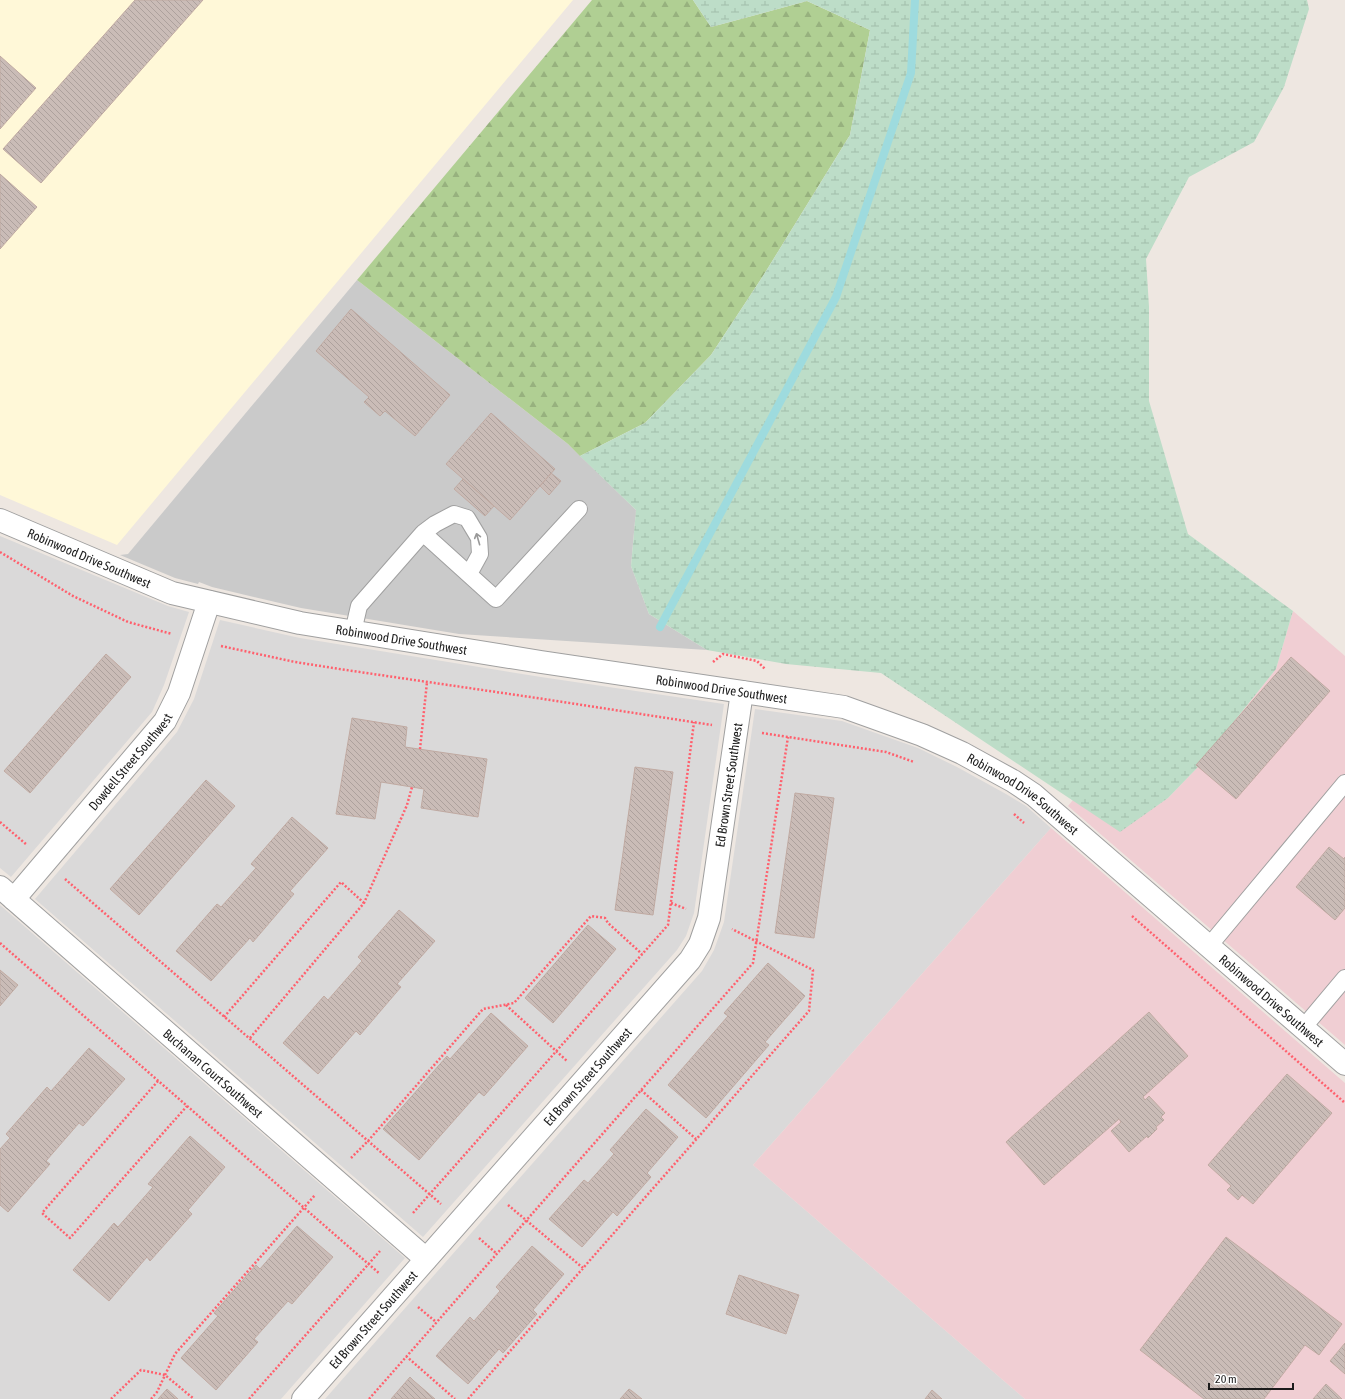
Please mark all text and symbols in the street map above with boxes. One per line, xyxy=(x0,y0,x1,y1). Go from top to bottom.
street label: Robinwood Drive Southwest xyxy=(25,526,153,591)
one-way arrow xyxy=(474,533,481,546)
street label: Robinwood Drive Southwest xyxy=(335,622,468,658)
street label: Robinwood Drive Southwest xyxy=(655,672,789,707)
street label: Dowdell Street Southwest xyxy=(86,711,176,813)
street label: Ed Brown Street Southwest xyxy=(712,722,745,848)
street label: Robinwood Drive Southwest xyxy=(964,750,1081,838)
street label: Robinwood Drive Southwest xyxy=(1216,952,1327,1050)
street label: Ed Brown Street Southwest xyxy=(541,1025,635,1129)
street label: Buchanan Court Southwest xyxy=(160,1026,266,1121)
street label: Ed Brown Street Southwest xyxy=(326,1268,421,1372)
scale bar xyxy=(1209,1365,1293,1391)
text: 20 m xyxy=(1215,1372,1237,1386)

